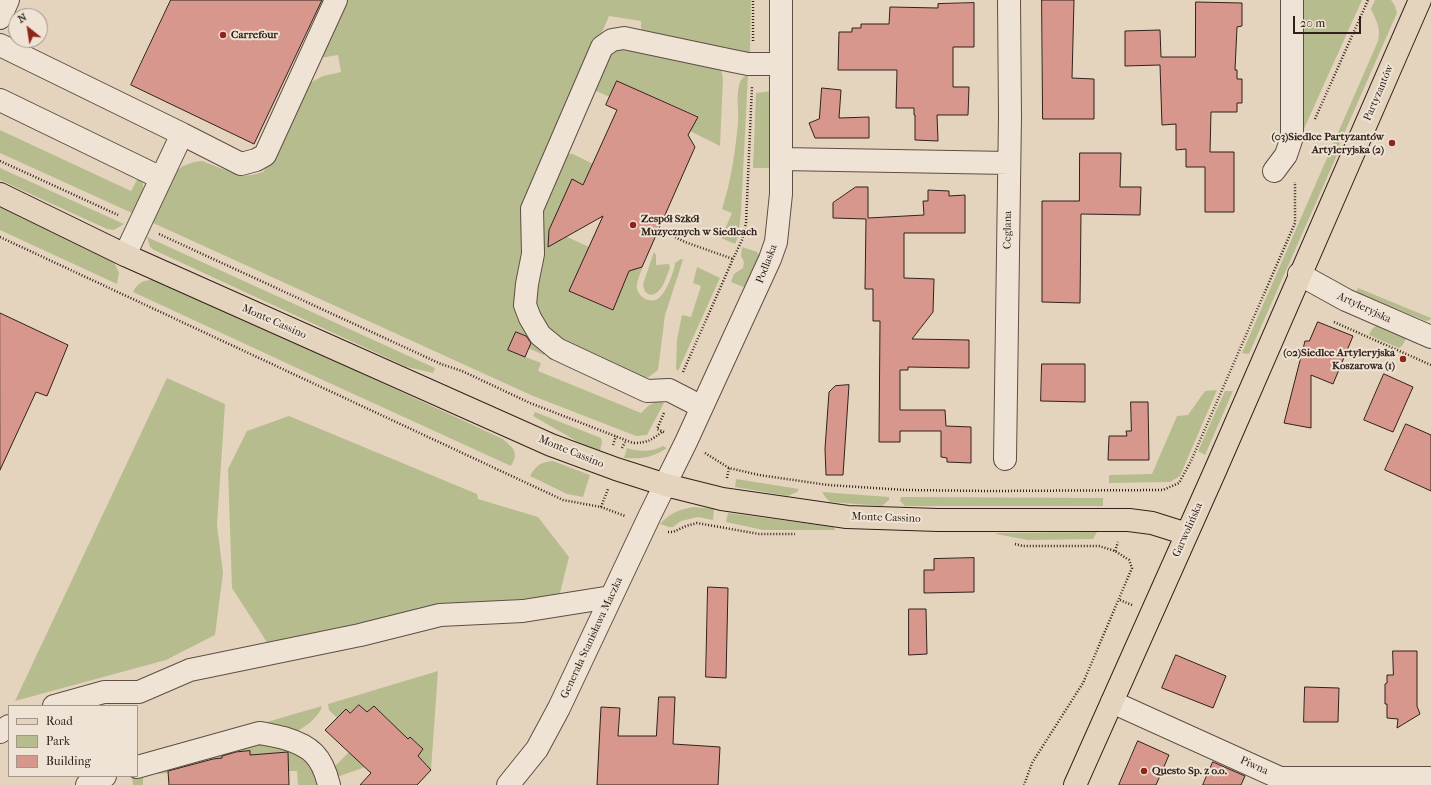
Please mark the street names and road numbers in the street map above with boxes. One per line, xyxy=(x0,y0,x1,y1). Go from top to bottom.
street label: Partyzantów xyxy=(1361,63,1397,123)
street label: Ceglana xyxy=(1001,211,1015,249)
street label: Podlaska xyxy=(754,243,780,285)
street label: Artyleryjska xyxy=(1335,290,1393,326)
street label: Monte Cassino xyxy=(240,302,308,342)
street label: Monte Cassino xyxy=(536,433,606,471)
street label: Garwolińska xyxy=(1170,501,1206,559)
street label: Monte Cassino xyxy=(851,510,921,526)
street label: Generała Stanisława Maczka xyxy=(558,575,626,701)
street label: Piwna xyxy=(1238,754,1270,778)

